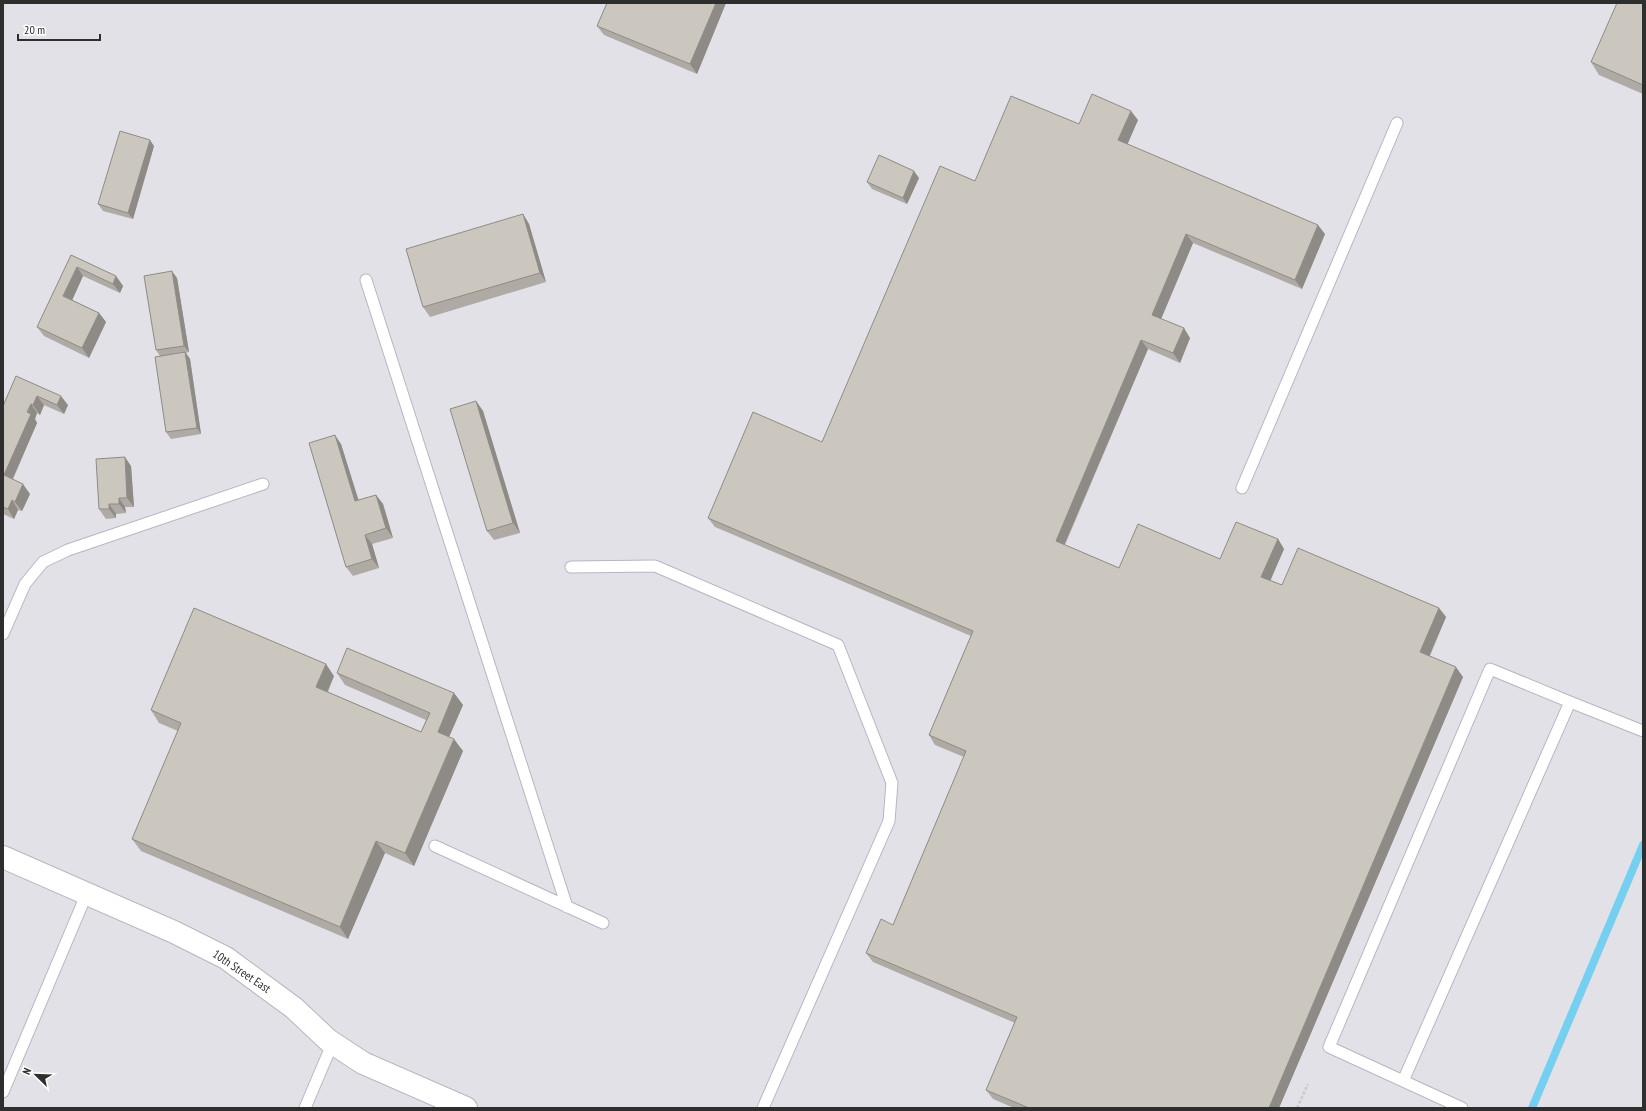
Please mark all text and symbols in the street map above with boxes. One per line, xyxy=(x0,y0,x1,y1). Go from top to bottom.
scale bar xyxy=(18,16,100,42)
text: 20 m xyxy=(24,22,45,37)
street label: 10th Street East xyxy=(210,946,274,996)
north arrow xyxy=(16,1055,56,1095)
text: N xyxy=(19,1066,34,1077)

